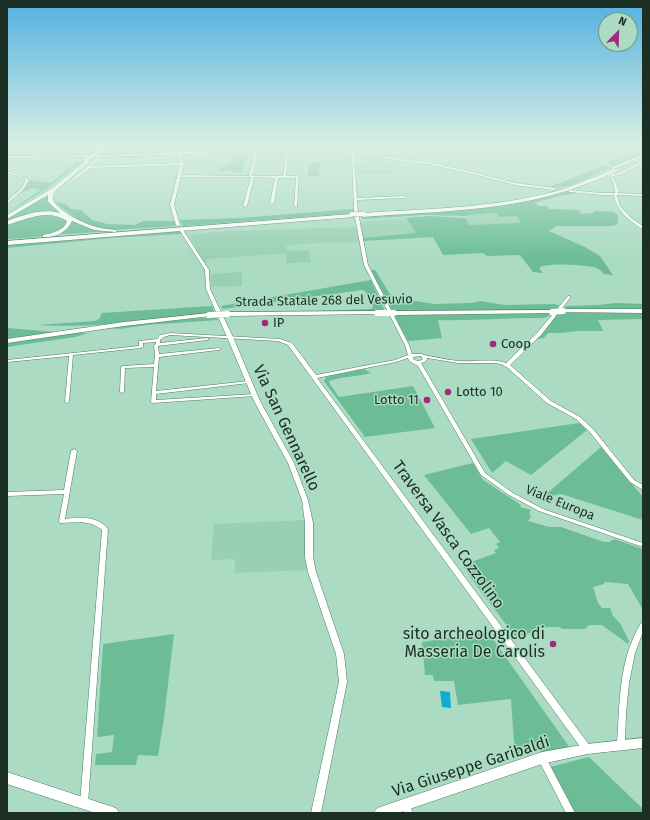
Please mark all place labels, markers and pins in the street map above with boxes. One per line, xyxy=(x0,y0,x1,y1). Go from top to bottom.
place label: IP xyxy=(273,315,284,331)
marker: IP xyxy=(260,318,270,328)
place label: Coop xyxy=(501,336,531,352)
marker: Coop xyxy=(488,339,498,349)
place label: Lotto 10 xyxy=(456,384,503,400)
marker: Lotto 10 xyxy=(443,387,453,397)
place label: Lotto 11 xyxy=(374,392,419,408)
marker: Lotto 11 xyxy=(422,395,432,405)
place label: sito archeologico di Masseria De Carolis xyxy=(403,625,545,663)
marker: sito archeologico di Masseria De Carolis xyxy=(548,639,558,649)

